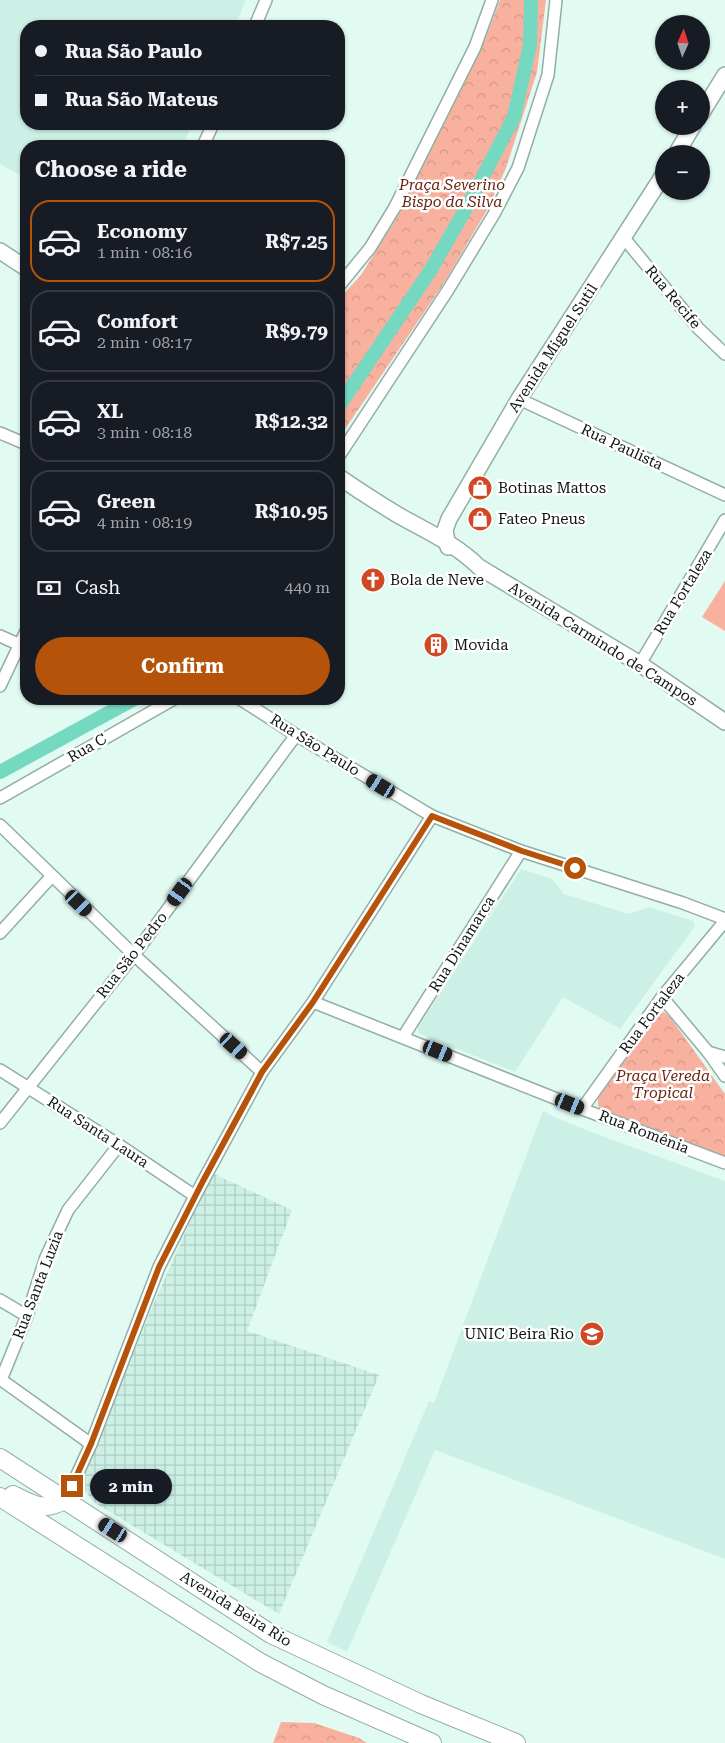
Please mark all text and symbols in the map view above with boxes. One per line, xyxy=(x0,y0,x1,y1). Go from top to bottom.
north arrow xyxy=(655,15,710,70)
map controls xyxy=(655,15,710,200)
text: Rua São Paulo xyxy=(65,40,202,63)
button: + xyxy=(655,80,710,135)
text: Rua São Mateus xyxy=(65,88,218,111)
button: − xyxy=(655,145,710,200)
text: Choose a ride xyxy=(35,157,187,182)
park label: Praça Severino Bispo da Silva xyxy=(398,176,505,211)
icon: car xyxy=(37,219,82,264)
text: Economy xyxy=(97,220,187,243)
text: R$7.25 xyxy=(265,230,328,253)
text: 1 min · 08:16 xyxy=(97,243,192,262)
street label: Rua Recife xyxy=(641,262,705,332)
street label: Avenida Miguel Sutil xyxy=(505,280,602,416)
icon: car xyxy=(37,309,82,354)
text: Comfort xyxy=(97,310,178,333)
text: R$9.79 xyxy=(265,320,328,343)
text: 2 min · 08:17 xyxy=(97,333,192,352)
icon: car xyxy=(37,399,82,444)
text: XL xyxy=(97,400,123,423)
text: R$12.32 xyxy=(255,410,328,433)
street label: Rua Paulista xyxy=(578,420,666,474)
text: 3 min · 08:18 xyxy=(97,423,192,442)
shop icon: Botinas Mattos xyxy=(467,475,493,501)
place label: Botinas Mattos xyxy=(498,479,606,497)
icon: car xyxy=(37,489,82,534)
text: Green xyxy=(97,490,155,513)
text: R$10.95 xyxy=(255,500,328,523)
shop icon: Fateo Pneus xyxy=(467,506,493,532)
place label: Fateo Pneus xyxy=(498,510,585,528)
text: 4 min · 08:19 xyxy=(97,513,192,532)
street label: Rua Fortaleza xyxy=(650,546,716,638)
church icon: Bola de Neve xyxy=(360,567,386,593)
place label: Bola de Neve xyxy=(390,571,484,589)
icon: cash xyxy=(35,574,63,602)
text: Cash xyxy=(75,576,120,599)
text: 440 m xyxy=(284,578,330,597)
street label: Avenida Carmindo de Campos xyxy=(505,578,701,710)
building icon: Movida xyxy=(423,632,449,658)
place label: Movida xyxy=(454,636,508,654)
button: Confirm xyxy=(35,637,330,695)
street label: Rua São Paulo xyxy=(267,710,363,780)
street label: Rua C xyxy=(64,730,110,766)
car xyxy=(364,772,397,800)
route start xyxy=(564,857,586,879)
car xyxy=(165,875,194,909)
car xyxy=(62,887,95,919)
street label: Rua Dinamarca xyxy=(425,893,499,995)
street label: Rua São Pedro xyxy=(93,908,171,1002)
street label: Rua Fortaleza xyxy=(616,969,688,1057)
car xyxy=(217,1030,250,1062)
car xyxy=(421,1038,454,1064)
park label: Praça Vereda Tropical xyxy=(615,1067,710,1102)
car xyxy=(553,1091,586,1117)
street label: Rua Santa Laura xyxy=(44,1093,152,1171)
street label: Rua Romênia xyxy=(596,1107,692,1157)
street label: Rua Santa Luzia xyxy=(9,1228,67,1342)
school or university icon: UNIC Beira Rio xyxy=(579,1321,605,1347)
place label: UNIC Beira Rio xyxy=(464,1325,574,1343)
callout: 2 min xyxy=(90,1468,172,1504)
route end xyxy=(61,1475,83,1497)
text: 2 min xyxy=(109,1477,153,1496)
car xyxy=(96,1516,129,1544)
street label: Avenida Beira Rio xyxy=(177,1567,295,1651)

